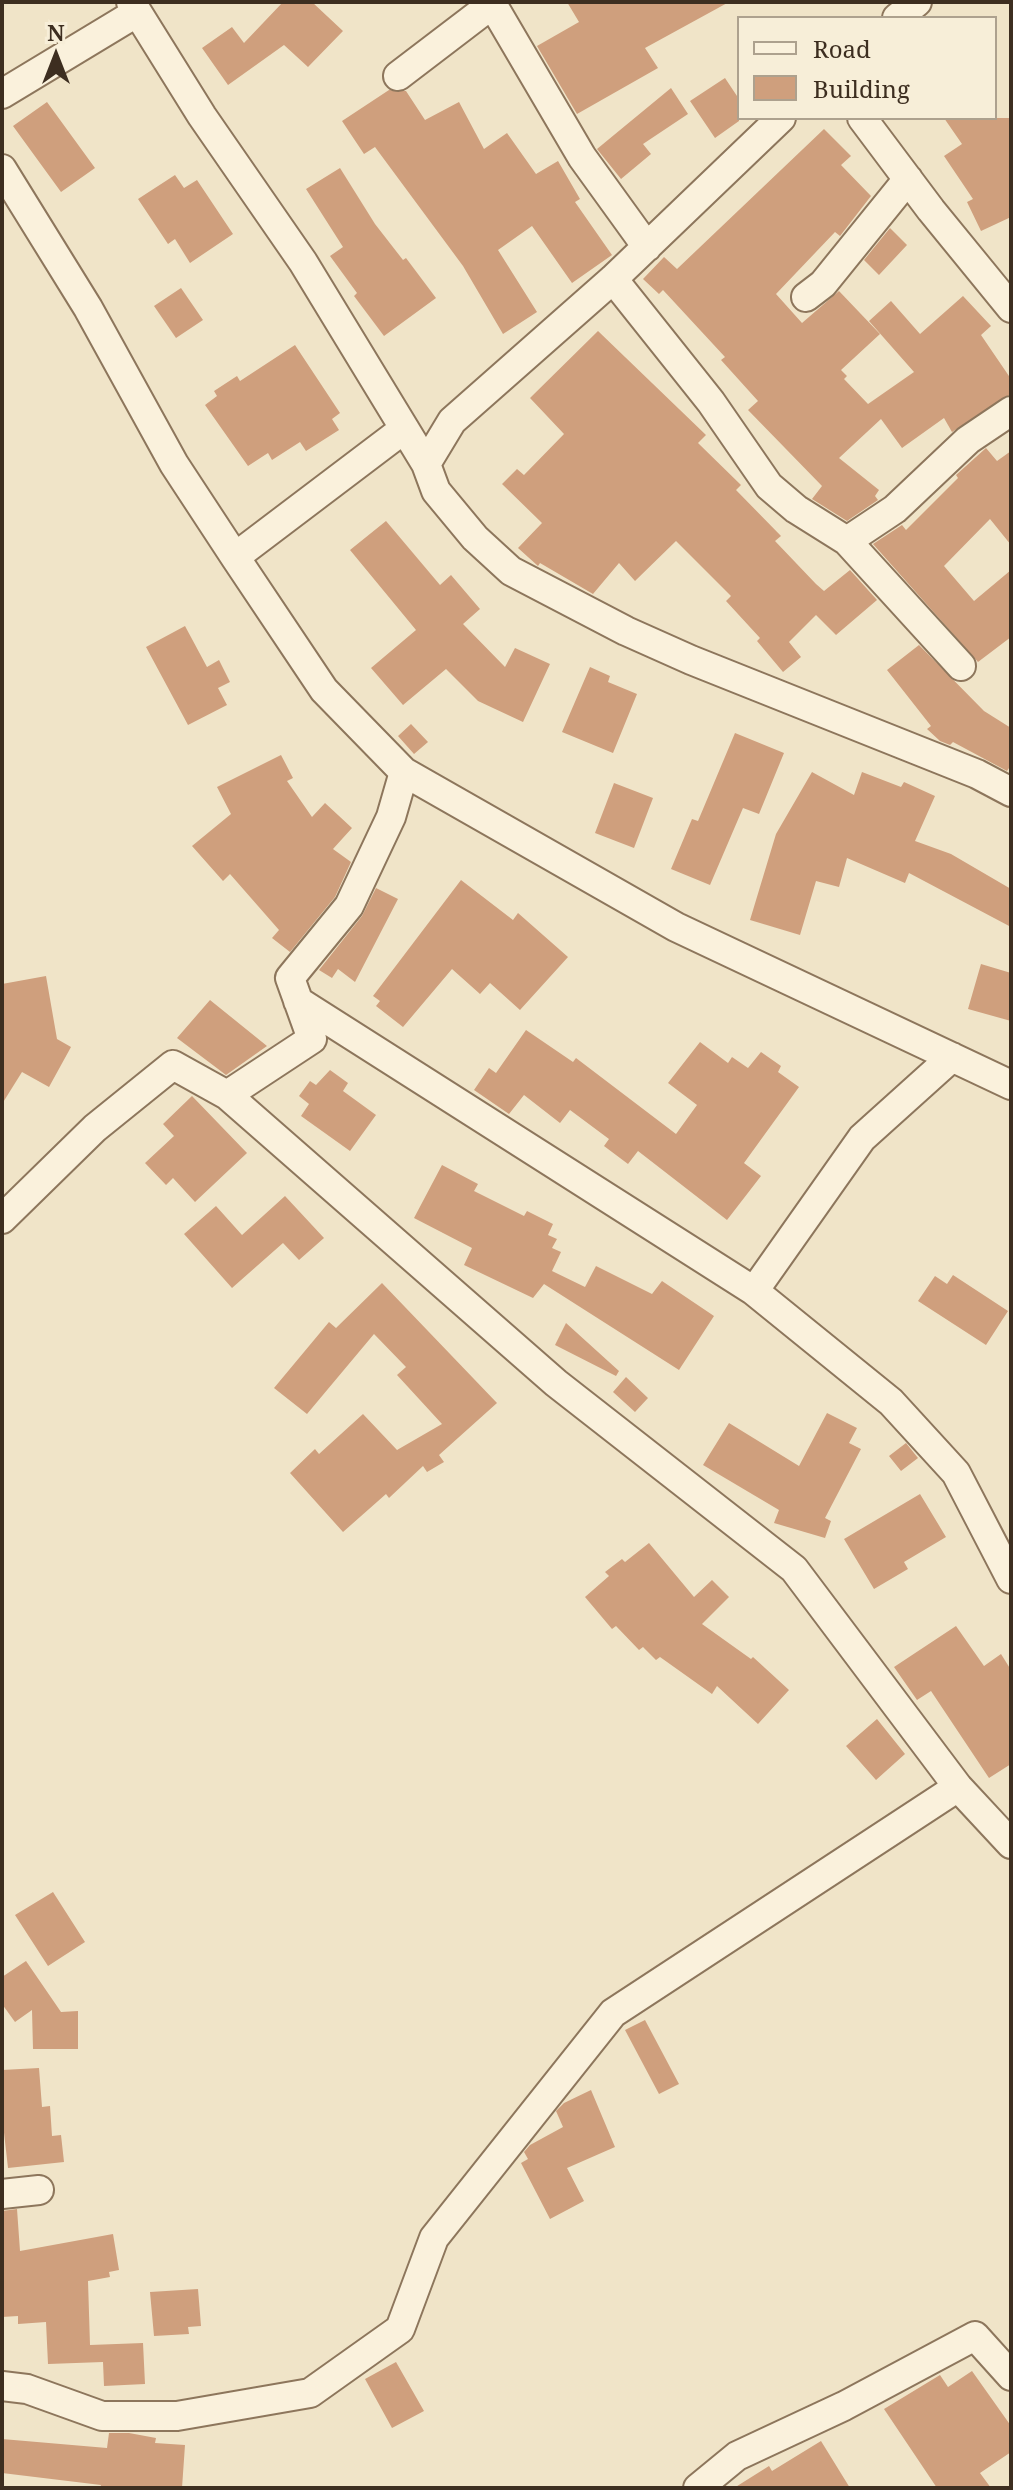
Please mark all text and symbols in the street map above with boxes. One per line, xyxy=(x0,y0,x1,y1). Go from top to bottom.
north arrow xyxy=(16,16,96,96)
legend xyxy=(737,16,997,120)
text: N xyxy=(47,17,65,47)
text: Road xyxy=(813,32,871,65)
text: Building xyxy=(813,72,910,105)

